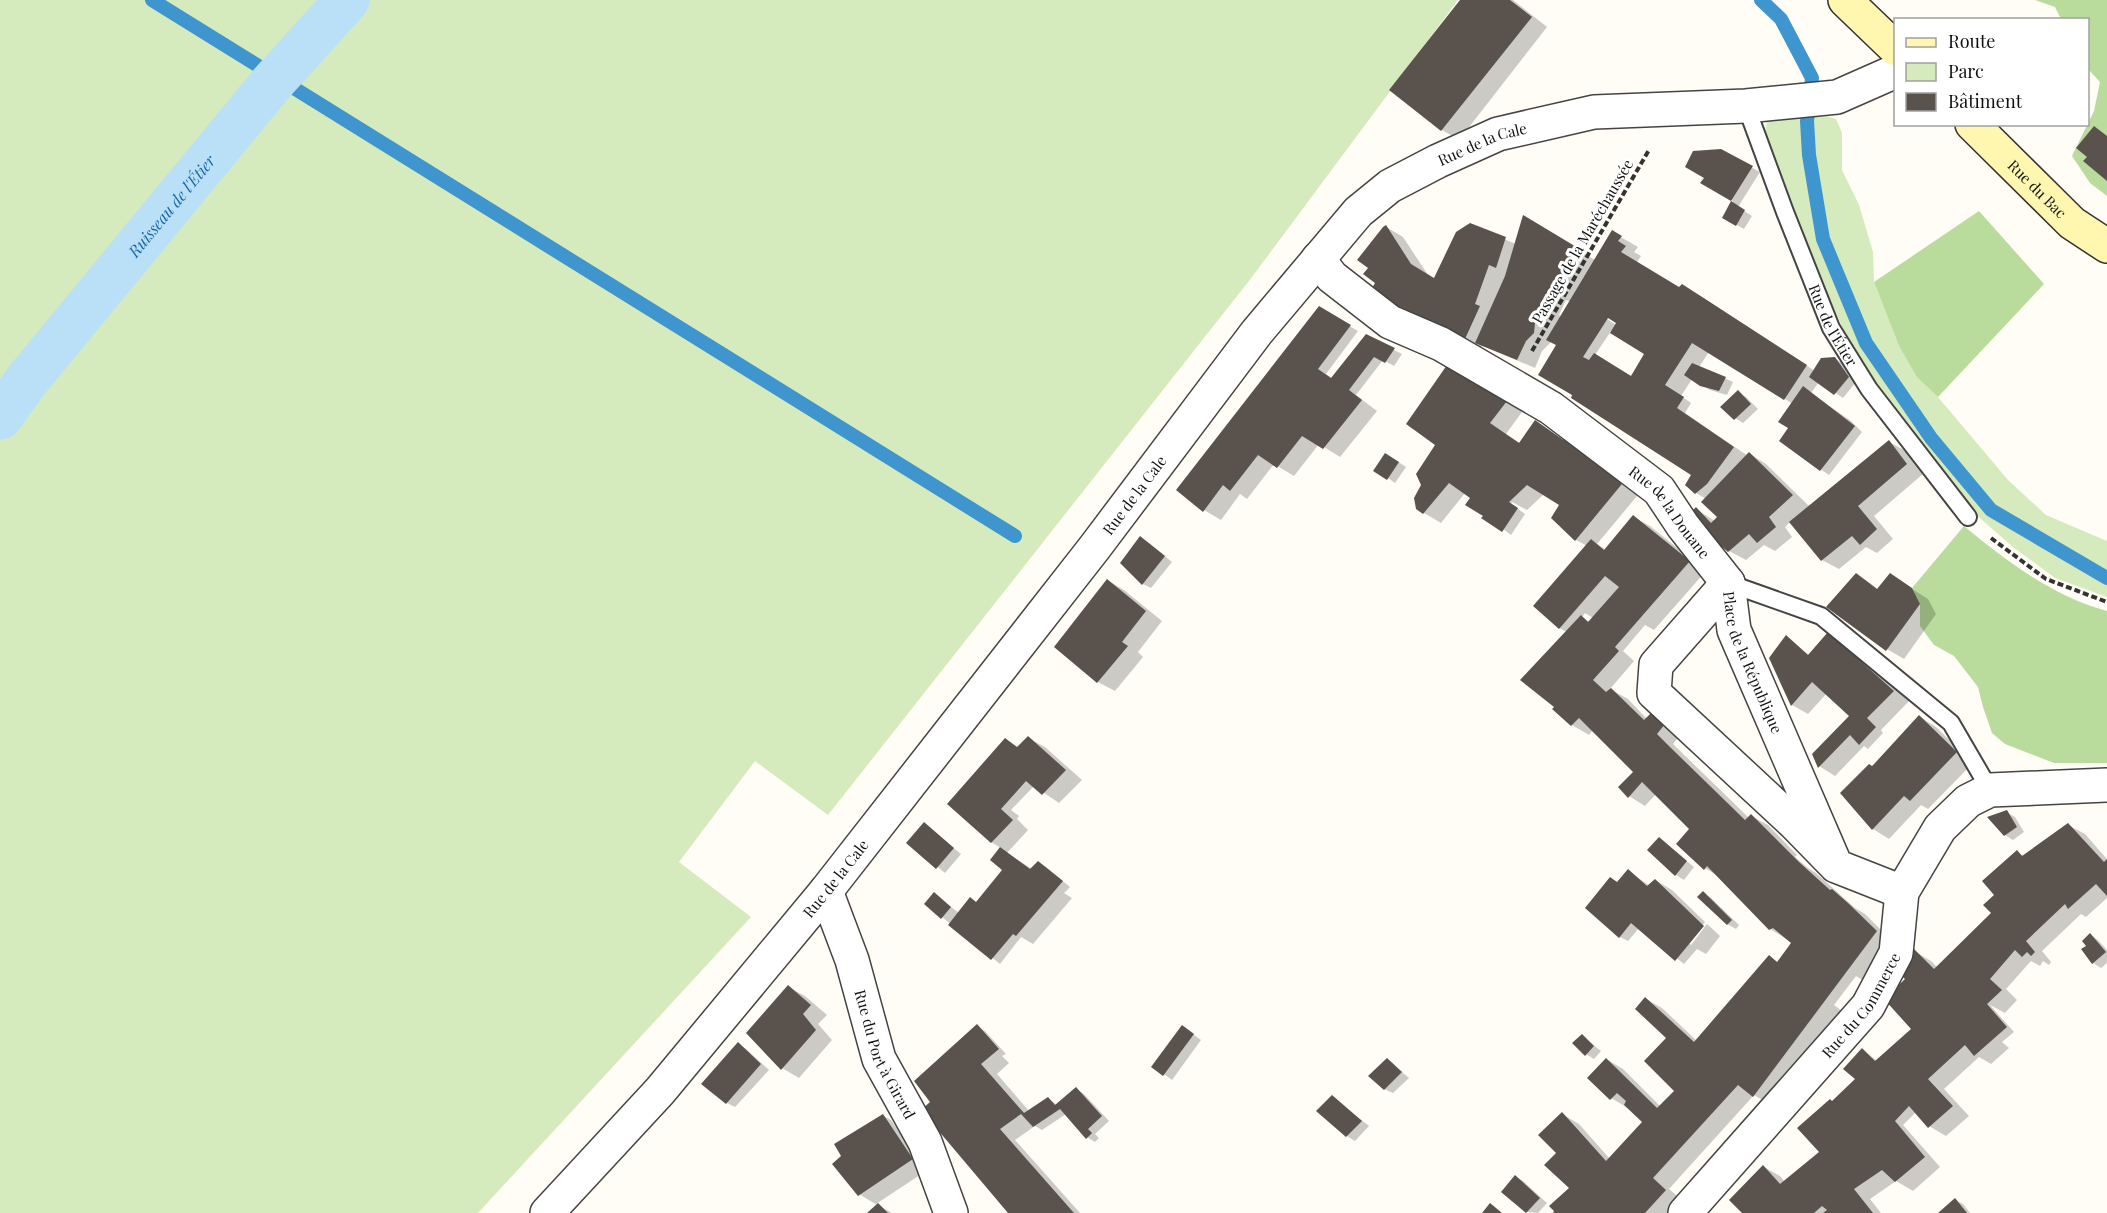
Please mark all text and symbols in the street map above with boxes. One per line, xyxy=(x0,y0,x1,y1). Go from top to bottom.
legend xyxy=(1894,18,2089,126)
text: Route xyxy=(1948,29,1995,53)
text: Parc xyxy=(1948,59,1984,83)
text: Bâtiment xyxy=(1948,89,2023,113)
street label: Rue de la Cale xyxy=(1434,118,1529,170)
water label: Ruisseau de l'Étier xyxy=(122,149,220,261)
street label: Passage de la Maréchaussée xyxy=(1527,155,1637,327)
street label: Rue du Bac xyxy=(2004,155,2071,222)
street label: Rue de l'Étier xyxy=(1805,281,1862,370)
street label: Rue de la Cale xyxy=(1098,451,1171,539)
street label: Rue de la Douane xyxy=(1625,461,1715,562)
street label: Place de la République xyxy=(1719,590,1787,736)
street label: Rue de la Cale xyxy=(798,835,873,922)
street label: Rue du Commerce xyxy=(1817,949,1905,1062)
street label: Rue du Port à Girard xyxy=(850,987,920,1123)

